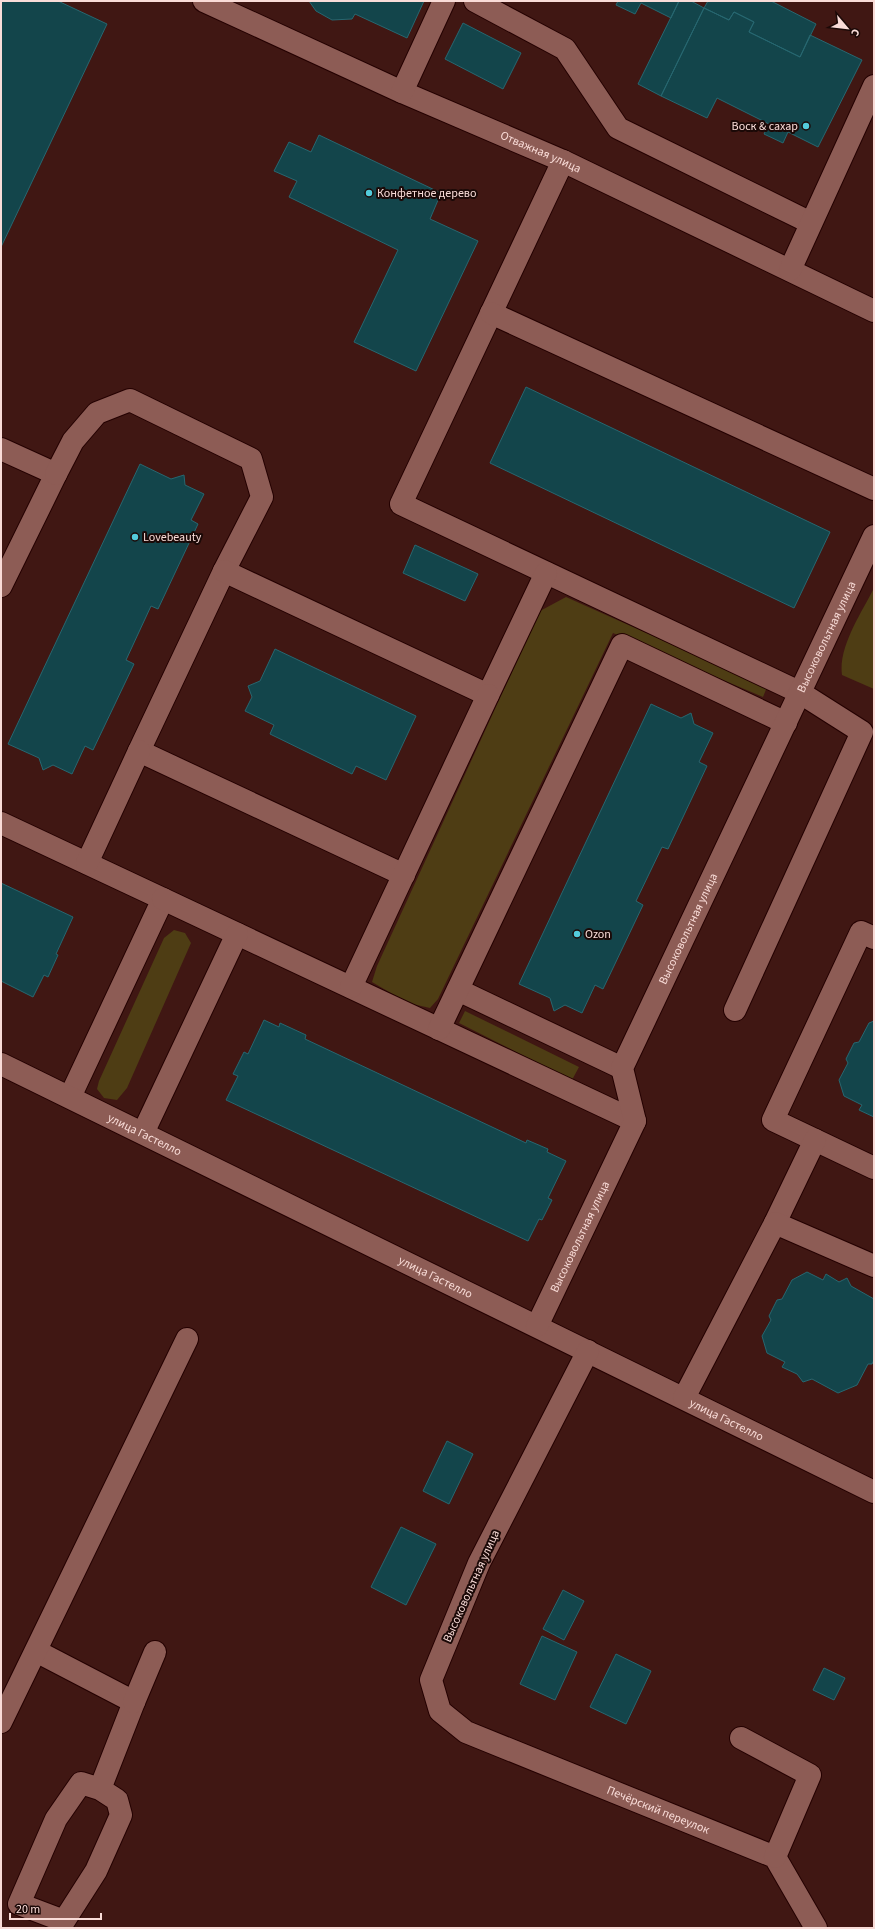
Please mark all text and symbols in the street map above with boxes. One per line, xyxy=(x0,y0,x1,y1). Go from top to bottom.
north arrow xyxy=(827,8,867,48)
text: С xyxy=(847,26,864,39)
place label: Воск & сахар xyxy=(732,118,798,135)
marker: Воск & сахар xyxy=(801,121,811,131)
street label: Отважная улица xyxy=(497,127,584,178)
place label: Конфетное дерево xyxy=(377,185,476,202)
marker: Конфетное дерево xyxy=(364,188,374,198)
place label: Lovebeauty xyxy=(143,529,202,546)
marker: Lovebeauty xyxy=(130,532,140,542)
street label: Высоковольтная улица xyxy=(793,578,860,696)
street label: Высоковольтная улица xyxy=(655,870,722,987)
place label: Ozon xyxy=(585,926,611,943)
marker: Ozon xyxy=(572,929,582,939)
street label: улица Гастелло xyxy=(104,1109,184,1160)
street label: Высоковольтная улица xyxy=(546,1178,614,1295)
street label: улица Гастелло xyxy=(395,1252,475,1303)
street label: улица Гастелло xyxy=(686,1395,766,1446)
street label: Высоковольтная улица xyxy=(439,1527,504,1645)
street label: Печёрский переулок xyxy=(604,1782,712,1839)
scale bar xyxy=(10,1895,101,1921)
text: 20 m xyxy=(16,1901,40,1918)

